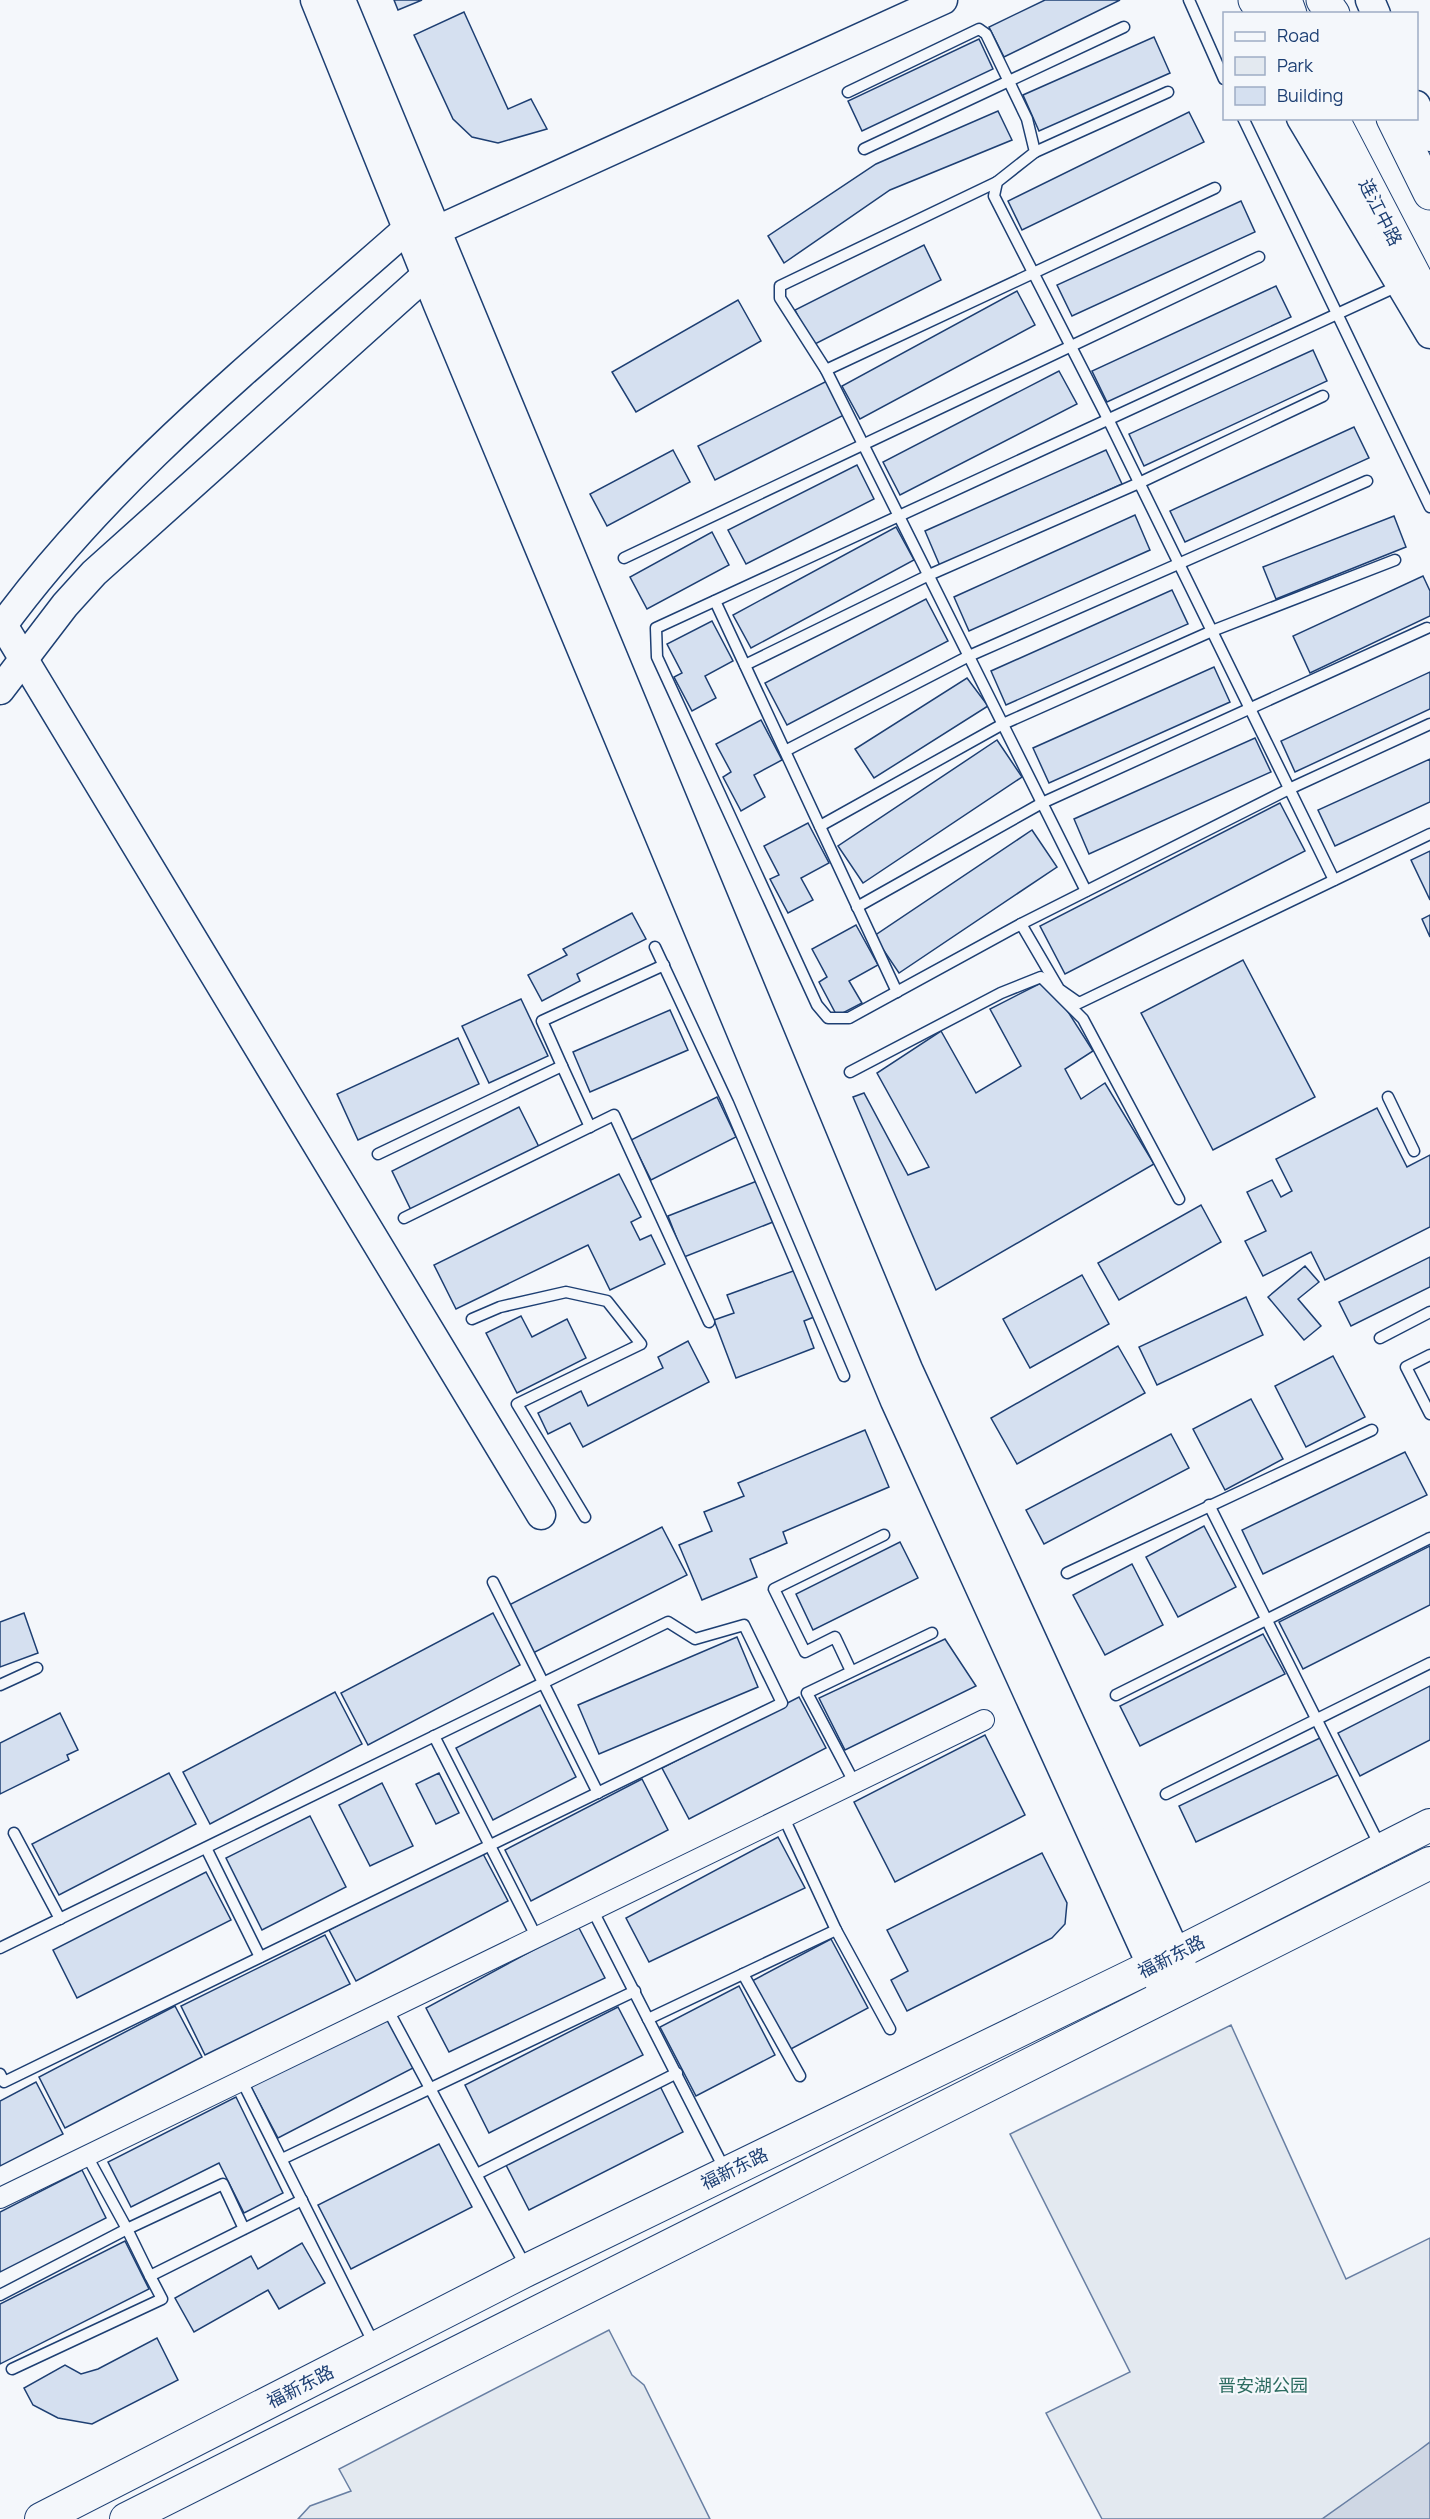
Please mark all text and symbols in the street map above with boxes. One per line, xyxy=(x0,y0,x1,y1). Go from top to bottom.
legend xyxy=(1223,12,1418,120)
text: Road xyxy=(1277,23,1320,47)
text: Park xyxy=(1277,53,1314,77)
text: Building xyxy=(1277,83,1343,107)
street label: 连江中路 xyxy=(1354,174,1408,250)
street label: 福新东路 xyxy=(1133,1929,1209,1983)
street label: 福新东路 xyxy=(696,2141,772,2195)
street label: 福新东路 xyxy=(262,2359,338,2413)
park label: 晋安湖公园 xyxy=(1218,2373,1308,2397)

